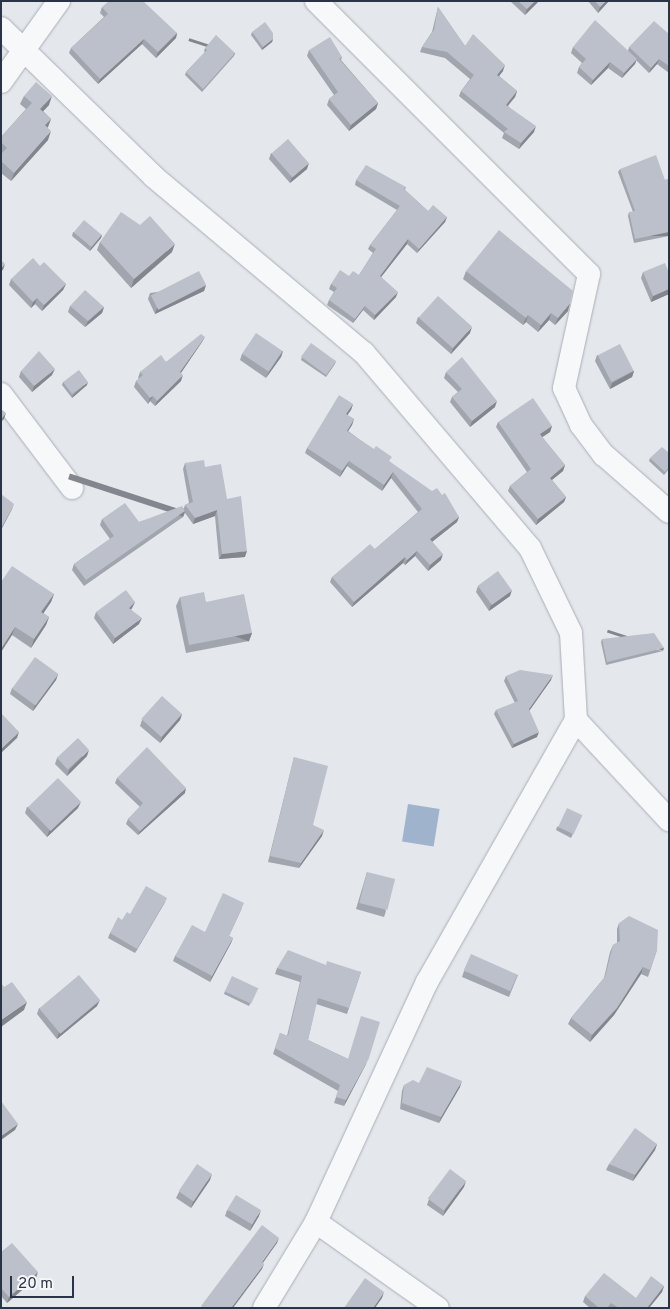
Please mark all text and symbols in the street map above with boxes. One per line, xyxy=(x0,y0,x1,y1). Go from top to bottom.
scale bar xyxy=(12,1266,76,1298)
text: 20 m xyxy=(18,1275,53,1294)

